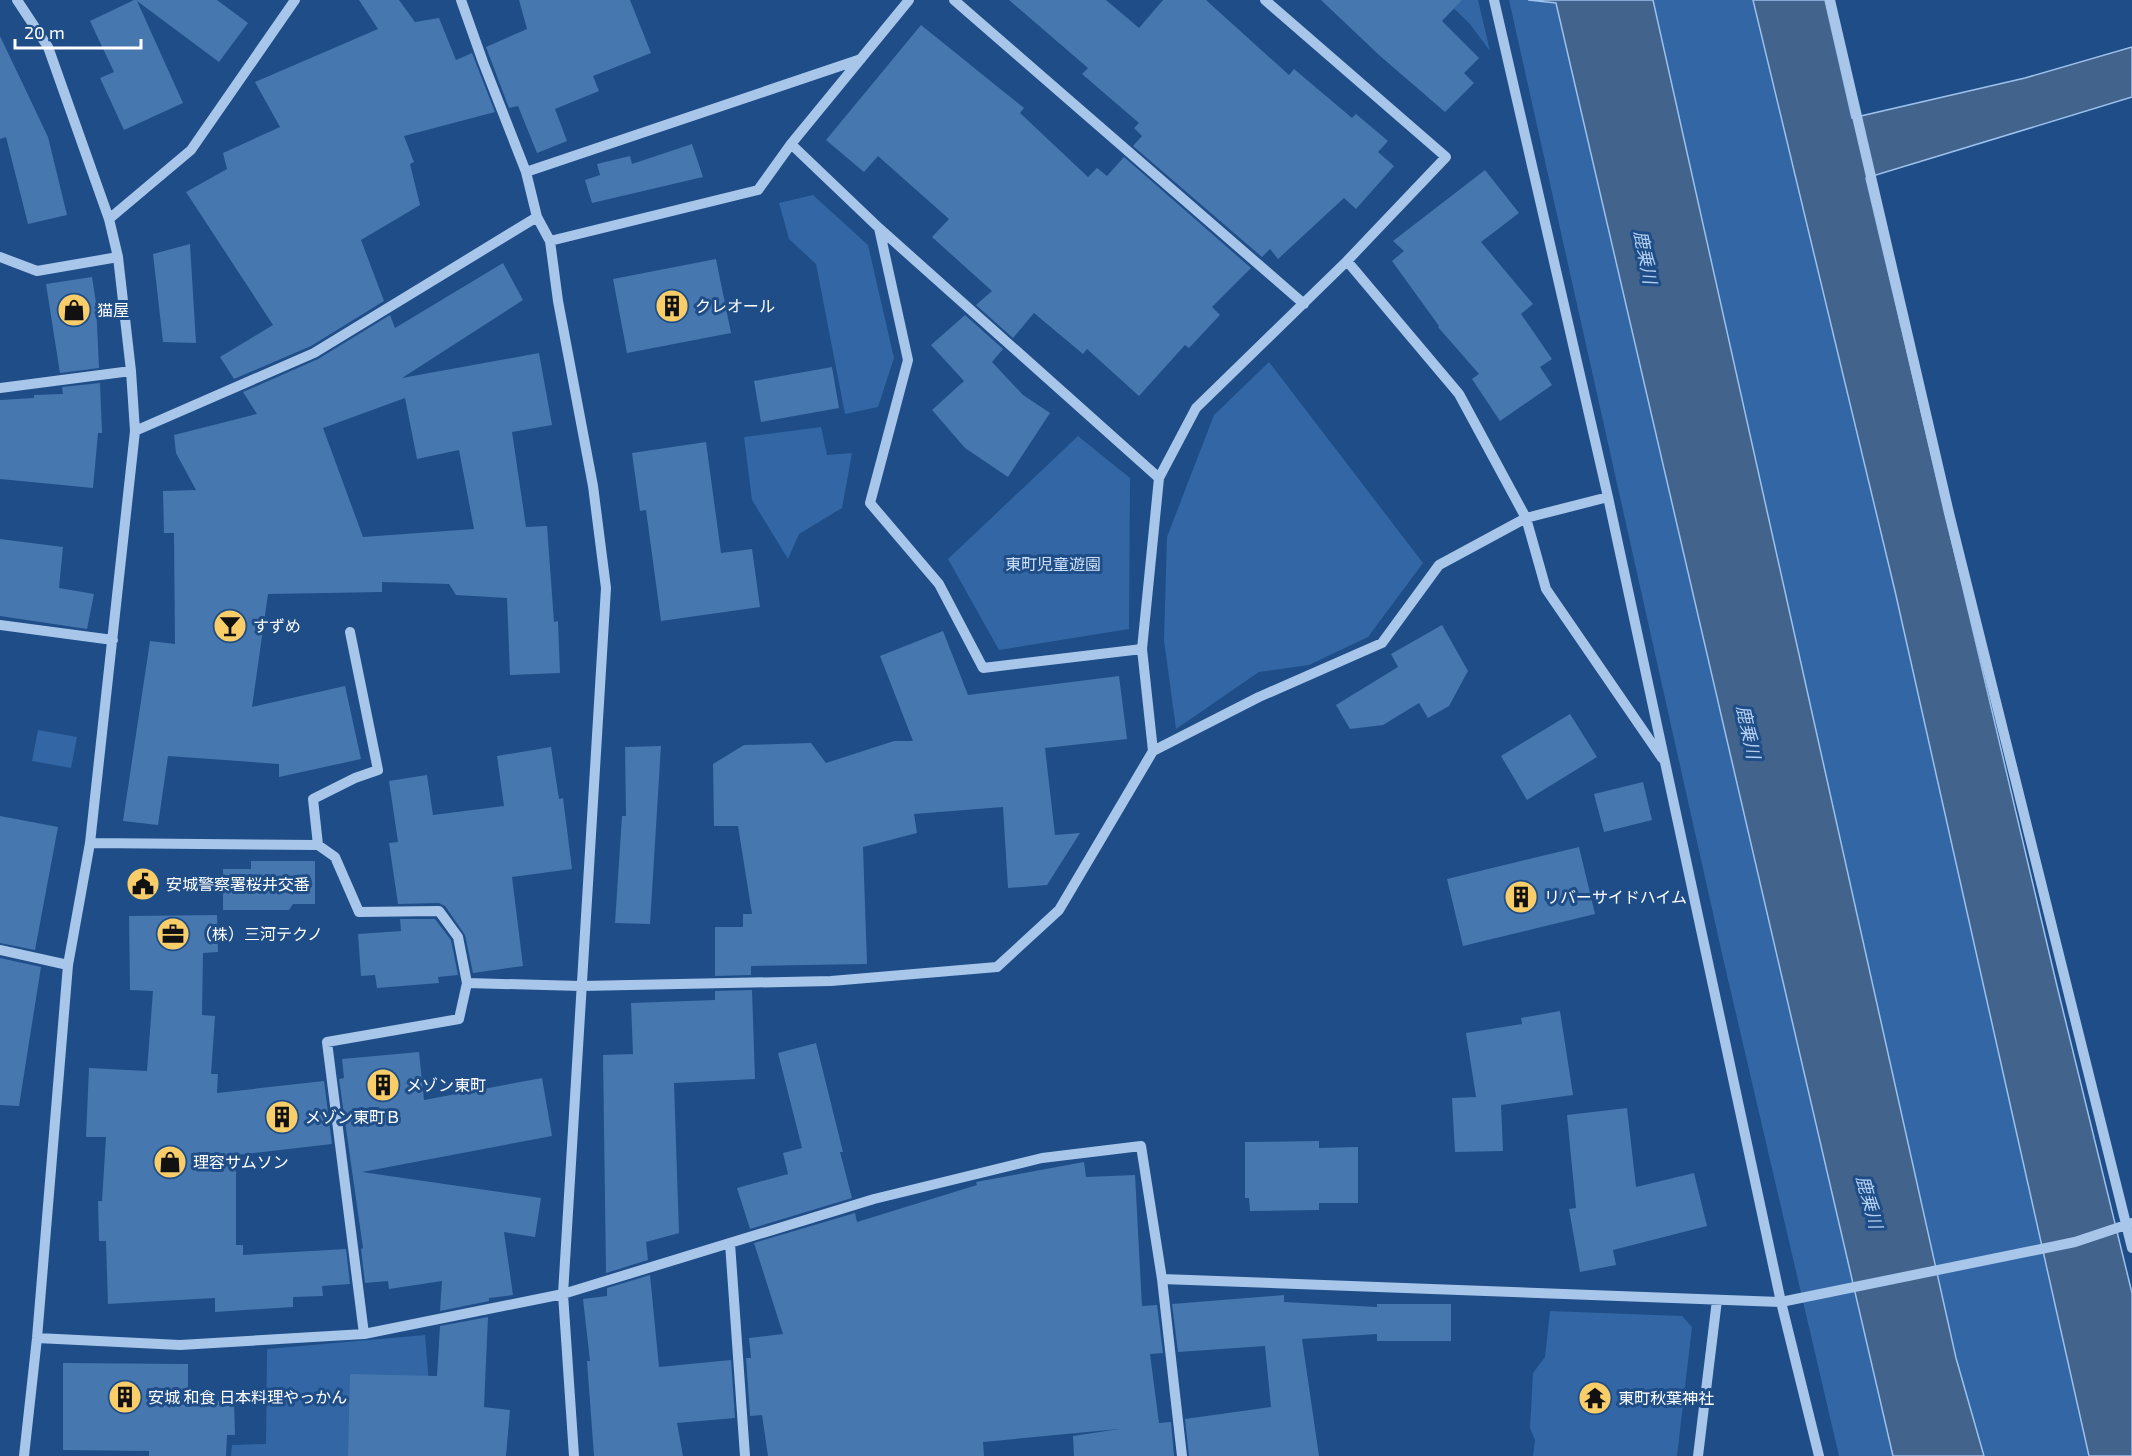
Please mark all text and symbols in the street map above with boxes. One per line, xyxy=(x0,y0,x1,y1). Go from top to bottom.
scale bar xyxy=(15,12,141,50)
text: 20 m xyxy=(24,21,65,43)
water label: 鹿乗川 xyxy=(1630,228,1662,287)
building icon: クレオール xyxy=(654,288,690,324)
shop icon: 猫屋 xyxy=(56,292,92,328)
place label: クレオール xyxy=(695,296,775,315)
place label: 猫屋 xyxy=(97,300,129,319)
park label: 東町児童遊園 xyxy=(1005,554,1101,573)
bar icon: すずめ xyxy=(212,608,248,644)
place label: すずめ xyxy=(253,616,301,635)
water label: 鹿乗川 xyxy=(1733,703,1766,762)
public building icon: 安城警察署桜井交番 xyxy=(125,866,161,902)
place label: 安城警察署桜井交番 xyxy=(166,874,310,893)
building icon: リバーサイドハイム xyxy=(1503,879,1539,915)
place label: リバーサイドハイム xyxy=(1544,887,1687,906)
office icon: （株）三河テクノ xyxy=(155,916,191,952)
place label: （株）三河テクノ xyxy=(196,924,323,943)
building icon: メゾン東町 xyxy=(365,1067,401,1103)
place label: メゾン東町 xyxy=(406,1075,486,1094)
building icon: メゾン東町Ｂ xyxy=(264,1099,300,1135)
place label: メゾン東町Ｂ xyxy=(305,1107,401,1126)
shop icon: 理容サムソン xyxy=(152,1144,188,1180)
place label: 理容サムソン xyxy=(193,1152,289,1171)
water label: 鹿乗川 xyxy=(1852,1173,1888,1233)
building icon: 安城 和食 日本料理やっかん xyxy=(107,1379,143,1415)
temple icon: 東町秋葉神社 xyxy=(1577,1380,1613,1416)
place label: 安城 和食 日本料理やっかん xyxy=(148,1387,347,1406)
place label: 東町秋葉神社 xyxy=(1618,1388,1714,1407)

